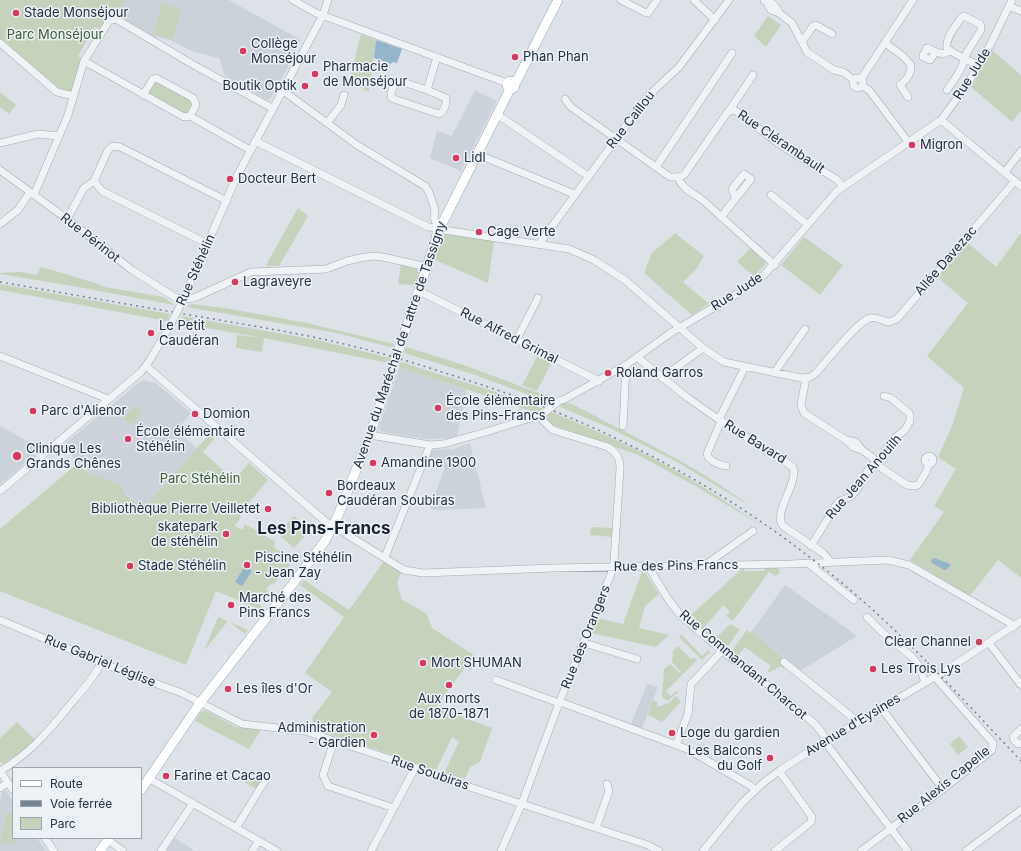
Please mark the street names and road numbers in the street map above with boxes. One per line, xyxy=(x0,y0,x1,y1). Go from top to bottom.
street label: Rue Jude xyxy=(950,45,994,103)
street label: Rue Caillou xyxy=(604,88,658,152)
street label: Rue Clérambault xyxy=(734,107,828,177)
street label: Rue Périnot xyxy=(57,210,123,266)
street label: Avenue du Maréchal de Lattre de Tassigny xyxy=(350,219,450,471)
street label: Allée Davezac xyxy=(912,223,980,299)
street label: Rue Stéhélin xyxy=(173,232,219,308)
street label: Rue Jude xyxy=(708,270,766,314)
street label: Rue Alfred Grimal xyxy=(457,305,561,367)
street label: Rue Bavard xyxy=(721,417,789,467)
street label: Rue Jean Anouilh xyxy=(823,431,905,523)
street label: Rue des Pins Francs xyxy=(614,557,738,575)
street label: Rue des Orangers xyxy=(558,583,614,691)
street label: Rue Commandant Charcot xyxy=(676,607,810,723)
street label: Rue Gabriel Léglise xyxy=(42,632,158,690)
street label: Avenue d'Eysines xyxy=(803,690,903,760)
street label: Rue Alexis Capelle xyxy=(895,743,993,827)
street label: Rue Soubiras xyxy=(389,752,471,794)

